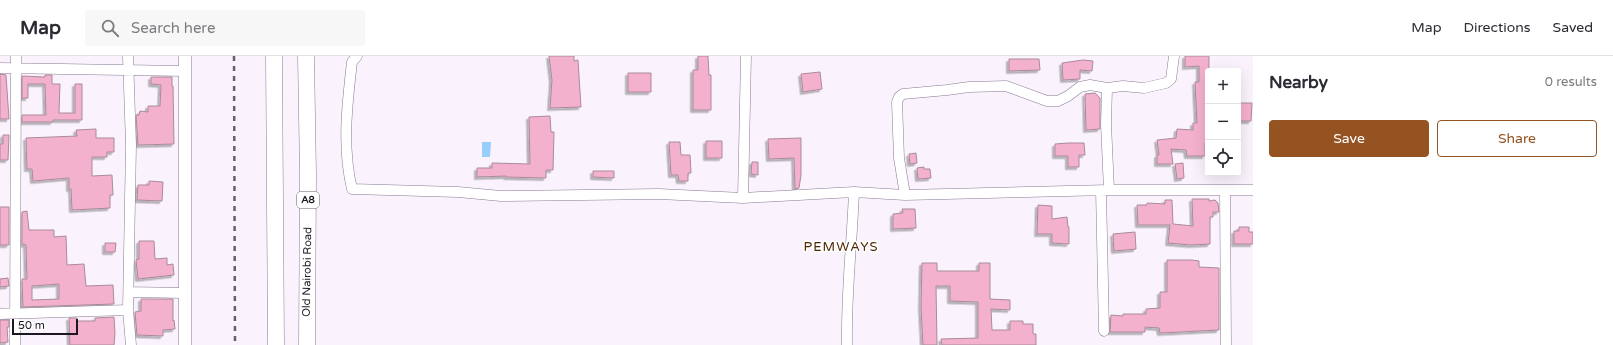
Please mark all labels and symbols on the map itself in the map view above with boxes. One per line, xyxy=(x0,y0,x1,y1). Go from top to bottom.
road number: A8 xyxy=(297,192,319,208)
street label: Old Nairobi Road xyxy=(300,227,314,317)
district label: PEMWAYS xyxy=(804,239,878,255)
scale bar xyxy=(12,317,78,336)

